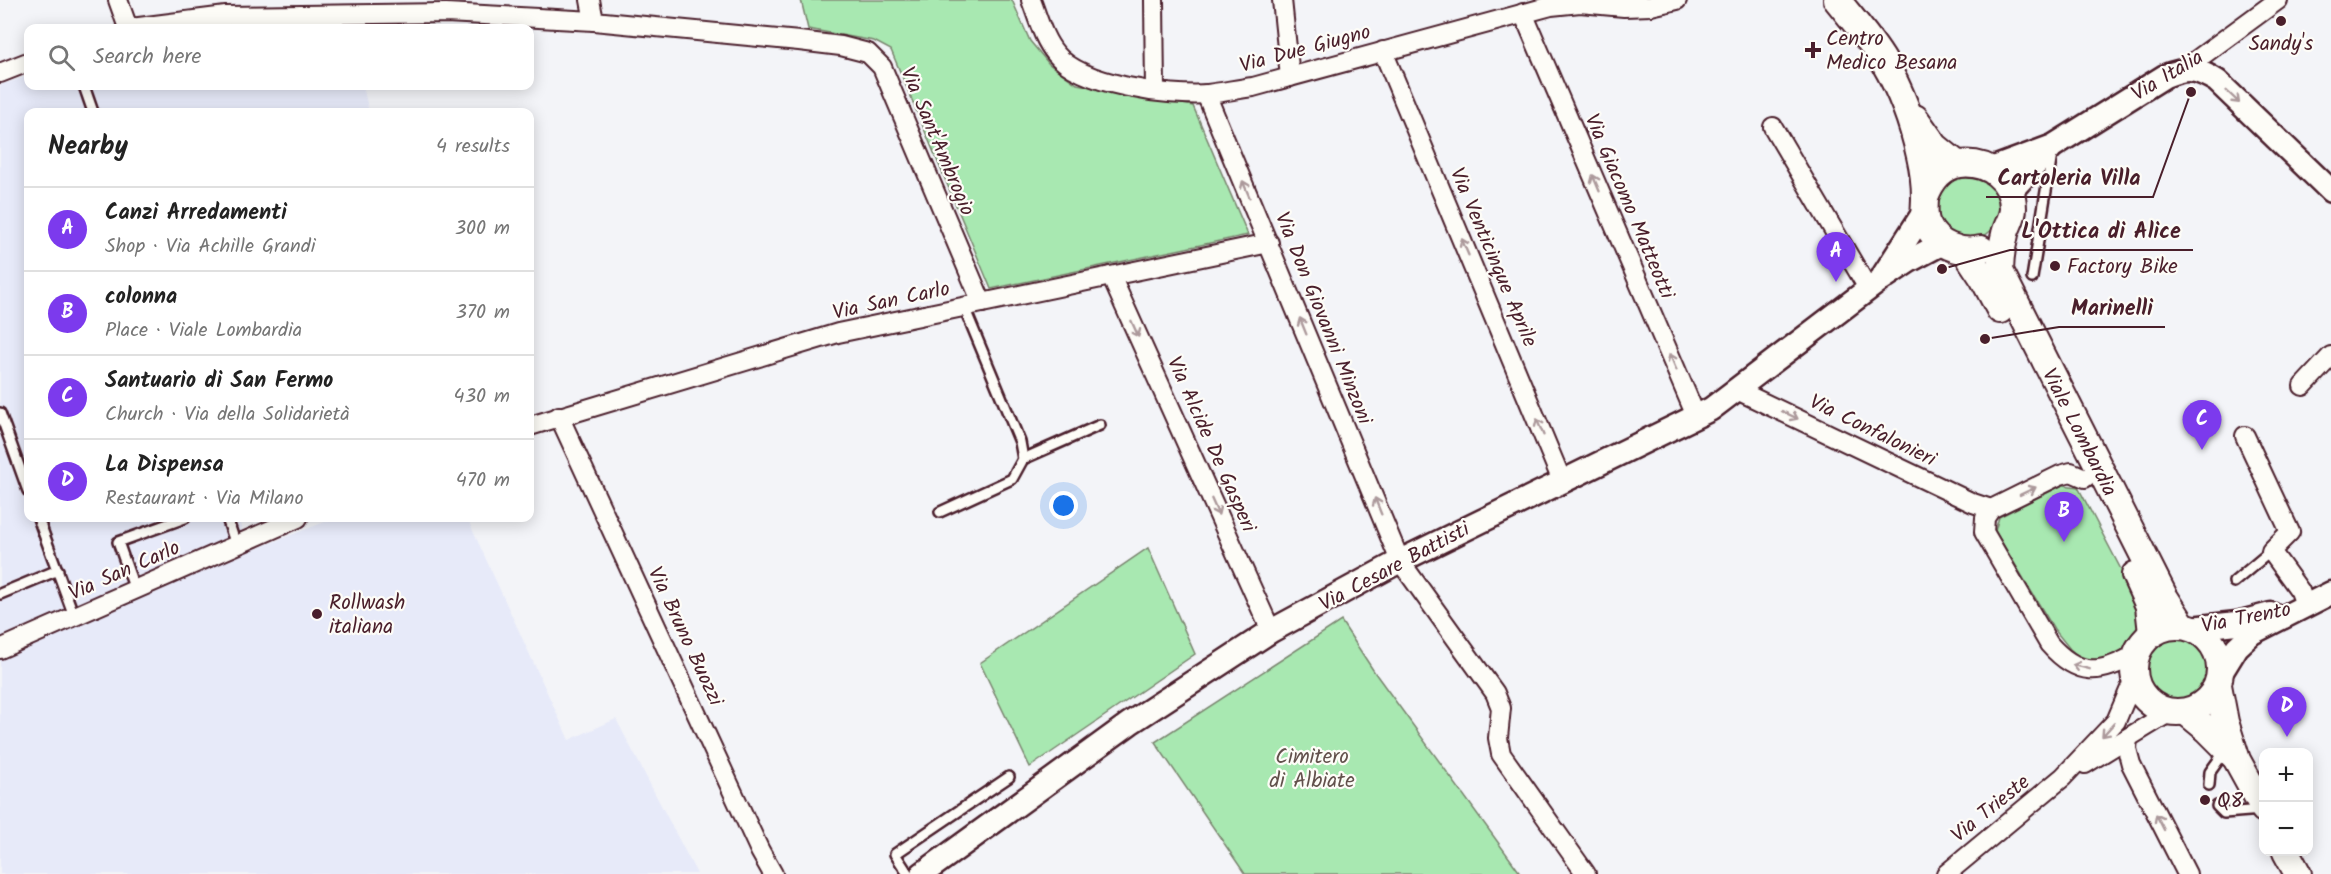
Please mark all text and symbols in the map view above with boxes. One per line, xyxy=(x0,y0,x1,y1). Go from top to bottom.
marker: Sandy's xyxy=(2274,14,2288,28)
street label: Via Due Giugno xyxy=(1236,16,1375,83)
place label: Centro Medico Besana xyxy=(1826,23,1957,80)
search box xyxy=(24,24,534,90)
place label: Sandy's xyxy=(2249,28,2313,61)
text: Search here xyxy=(93,40,201,75)
icon: search xyxy=(45,41,78,74)
marker: Centro Medico Besana xyxy=(1804,41,1822,59)
street label: Via Italia xyxy=(2125,42,2210,111)
street label: Via Sant'Ambrogio xyxy=(890,62,983,221)
one-way arrow xyxy=(2226,90,2241,104)
street label: Via Giacomo Matteotti xyxy=(1575,109,1683,305)
text: Nearby xyxy=(48,126,128,168)
text: 4 results xyxy=(436,131,510,163)
callout: Cartoleria Villa xyxy=(1986,157,2153,197)
text: Cartoleria Villa xyxy=(1997,162,2141,197)
street label: Via Venticinque Aprile xyxy=(1440,163,1546,353)
one-way arrow xyxy=(1590,174,1601,193)
one-way arrow xyxy=(1240,180,1251,199)
text: Canzi Arredamenti xyxy=(105,196,287,231)
street label: Via Don Giovanni Minzoni xyxy=(1265,207,1381,431)
callout: L'Ottica di Alice xyxy=(2010,210,2193,250)
text: A xyxy=(61,213,74,245)
text: 300 m xyxy=(455,213,510,245)
text: L'Ottica di Alice xyxy=(2021,215,2181,250)
text: Shop · Via Achille Grandi xyxy=(105,231,316,263)
pin: A xyxy=(1816,232,1856,282)
one-way arrow xyxy=(1459,238,1470,257)
place label: Factory Bike xyxy=(2067,251,2178,284)
marker: Factory Bike xyxy=(2048,259,2062,273)
street label: Via San Carlo xyxy=(830,273,953,330)
text: colonna xyxy=(105,280,177,315)
callout: Marinelli xyxy=(2059,287,2165,327)
text: Marinelli xyxy=(2071,292,2154,327)
text: B xyxy=(61,297,74,329)
text: 370 m xyxy=(455,297,510,329)
text: Place · Viale Lombardia xyxy=(105,315,302,347)
one-way arrow xyxy=(1297,317,1308,336)
one-way arrow xyxy=(1130,320,1141,338)
street label: Via Alcide De Gasperi xyxy=(1157,351,1265,539)
one-way arrow xyxy=(1667,353,1678,372)
street label: Viale Lombardia xyxy=(2032,363,2125,502)
text: Santuario di San Fermo xyxy=(105,364,333,399)
text: C xyxy=(61,381,74,413)
text: 430 m xyxy=(454,381,510,413)
street label: Via Confalonieri xyxy=(1803,386,1942,477)
text: Church · Via della Solidarietà xyxy=(105,399,350,431)
pin: C xyxy=(2182,400,2222,450)
one-way arrow xyxy=(1780,410,1798,421)
one-way arrow xyxy=(1534,419,1545,437)
text: La Dispensa xyxy=(105,448,224,483)
text: D xyxy=(61,465,74,497)
text: 470 m xyxy=(456,465,510,497)
text: Restaurant · Via Milano xyxy=(105,483,303,515)
one-way arrow xyxy=(2019,484,2037,496)
your location xyxy=(1049,491,1078,520)
pin: B xyxy=(2044,492,2084,542)
one-way arrow xyxy=(1210,498,1221,516)
one-way arrow xyxy=(1372,498,1383,516)
street label: Via Cesare Battisti xyxy=(1313,513,1477,621)
street label: Via San Carlo xyxy=(64,532,186,611)
street label: Via Bruno Buozzi xyxy=(638,561,732,713)
place label: Rollwash italiana xyxy=(329,587,405,644)
street label: Via Trento xyxy=(2199,594,2294,643)
marker: Rollwash italiana xyxy=(310,607,324,621)
one-way arrow xyxy=(2072,660,2091,672)
pin: D xyxy=(2268,688,2306,737)
one-way arrow xyxy=(2101,723,2115,738)
park label: Cimitero di Albiate xyxy=(1269,741,1355,798)
map controls xyxy=(2259,748,2313,856)
button: + xyxy=(2259,748,2313,802)
street label: Via Trieste xyxy=(1944,767,2038,851)
place label: Q8 xyxy=(2217,785,2243,818)
marker: Q8 xyxy=(2198,793,2212,807)
button: − xyxy=(2259,802,2313,856)
one-way arrow xyxy=(2154,813,2166,831)

